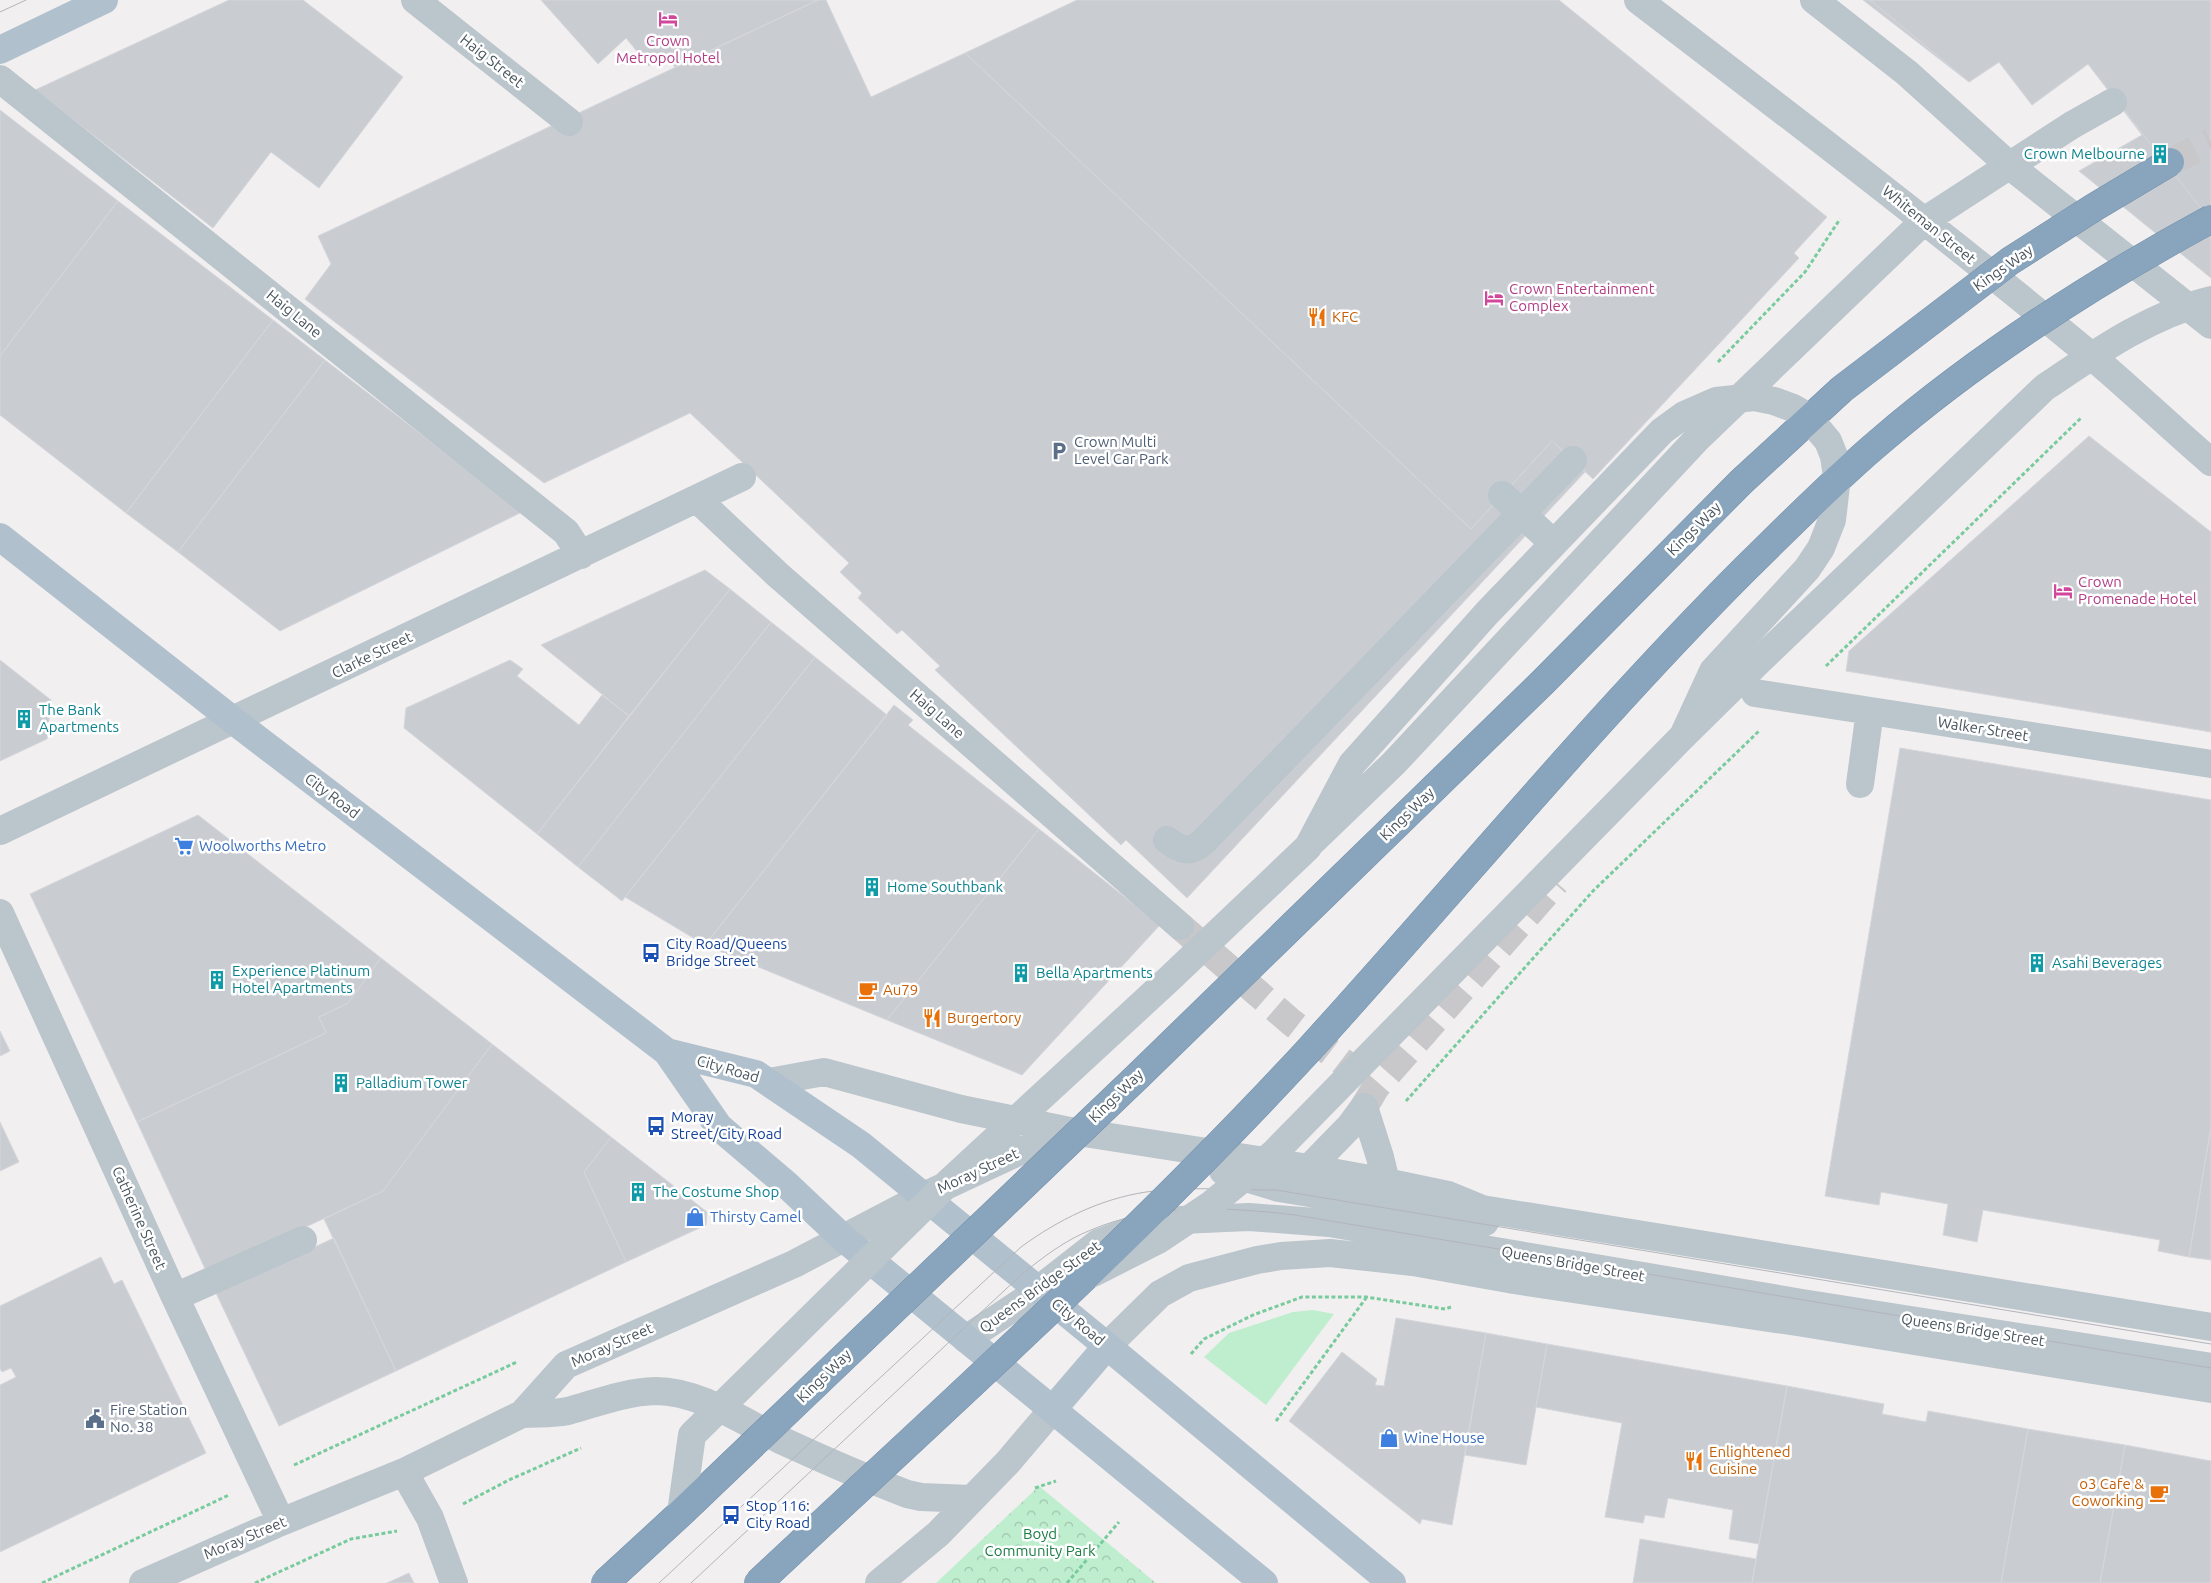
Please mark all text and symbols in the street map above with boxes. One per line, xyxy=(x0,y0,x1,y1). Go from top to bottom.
hotel icon: Crown Metropol Hotel xyxy=(657,8,679,30)
street label: Haig Street xyxy=(457,31,527,91)
place label: Crown Metropol Hotel xyxy=(616,32,720,66)
building icon: Crown Melbourne xyxy=(2149,143,2171,165)
place label: Crown Melbourne xyxy=(2024,145,2145,162)
street label: Whiteman Street xyxy=(1879,182,1979,267)
street label: Kings Way xyxy=(1970,241,2036,294)
place label: Crown Entertainment Complex xyxy=(1509,280,1655,314)
street label: Haig Lane xyxy=(263,286,325,341)
hotel icon: Crown Entertainment Complex xyxy=(1483,287,1505,309)
restaurant icon: KFC xyxy=(1306,306,1328,328)
place label: KFC xyxy=(1332,308,1358,325)
place label: Crown Multi Level Car Park xyxy=(1074,433,1169,467)
parking icon: Crown Multi Level Car Park xyxy=(1048,440,1070,462)
street label: Kings Way xyxy=(1663,498,1724,559)
place label: Crown Promenade Hotel xyxy=(2078,573,2197,607)
hotel icon: Crown Promenade Hotel xyxy=(2052,580,2074,602)
street label: Clarke Street xyxy=(329,628,415,681)
street label: Haig Lane xyxy=(907,686,968,742)
place label: The Bank Apartments xyxy=(39,701,119,735)
building icon: The Bank Apartments xyxy=(13,708,35,730)
street label: Walker Street xyxy=(1936,713,2030,744)
street label: City Road xyxy=(302,770,363,822)
street label: Kings Way xyxy=(1376,784,1437,844)
supermarket icon: Woolworths Metro xyxy=(173,835,195,857)
place label: Woolworths Metro xyxy=(199,837,326,854)
building icon: Home Southbank xyxy=(861,876,883,898)
place label: Home Southbank xyxy=(887,878,1004,895)
place label: City Road/Queens Bridge Street xyxy=(666,935,787,969)
bus stop icon: City Road/Queens Bridge Street xyxy=(640,942,662,964)
building icon: Asahi Beverages xyxy=(2026,952,2048,974)
place label: Asahi Beverages xyxy=(2052,954,2162,971)
place label: Experience Platinum Hotel Apartments xyxy=(232,962,370,996)
building icon: Bella Apartments xyxy=(1010,962,1032,984)
place label: Bella Apartments xyxy=(1036,964,1153,981)
building icon: Experience Platinum Hotel Apartments xyxy=(206,969,228,991)
cafe icon: Au79 xyxy=(857,979,879,1001)
place label: Au79 xyxy=(883,981,918,998)
restaurant icon: Burgertory xyxy=(921,1007,943,1029)
place label: Burgertory xyxy=(947,1009,1021,1026)
street label: City Road xyxy=(695,1052,761,1086)
street label: Kings Way xyxy=(1085,1066,1146,1126)
building icon: Palladium Tower xyxy=(330,1072,352,1094)
place label: Palladium Tower xyxy=(356,1074,468,1091)
place label: Moray Street/City Road xyxy=(671,1108,782,1142)
bus stop icon: Moray Street/City Road xyxy=(645,1115,667,1137)
street label: Moray Street xyxy=(934,1144,1021,1197)
street label: Catherine Street xyxy=(109,1164,170,1272)
building icon: The Costume Shop xyxy=(627,1181,649,1203)
place label: The Costume Shop xyxy=(653,1183,779,1200)
shop icon: Thirsty Camel xyxy=(684,1206,706,1228)
place label: Thirsty Camel xyxy=(710,1208,801,1225)
street label: Queens Bridge Street xyxy=(976,1237,1103,1336)
street label: Queens Bridge Street xyxy=(1500,1243,1646,1284)
street label: City Road xyxy=(1048,1295,1108,1349)
street label: Queens Bridge Street xyxy=(1900,1310,2046,1349)
street label: Moray Street xyxy=(568,1319,655,1370)
street label: Kings Way xyxy=(793,1346,854,1406)
place label: Fire Station No. 38 xyxy=(110,1401,187,1435)
public building icon: Fire Station No. 38 xyxy=(84,1408,106,1430)
shop icon: Wine House xyxy=(1378,1427,1400,1449)
place label: Wine House xyxy=(1404,1429,1485,1446)
place label: Enlightened Cuisine xyxy=(1709,1443,1791,1477)
restaurant icon: Enlightened Cuisine xyxy=(1683,1450,1705,1472)
place label: o3 Cafe & Coworking xyxy=(2072,1475,2144,1509)
cafe icon: o3 Cafe & Coworking xyxy=(2148,1482,2170,1504)
place label: Stop 116: City Road xyxy=(746,1497,810,1531)
bus stop icon: Stop 116: City Road xyxy=(720,1504,742,1526)
street label: Moray Street xyxy=(201,1513,289,1563)
park label: Boyd Community Park xyxy=(984,1525,1096,1559)

